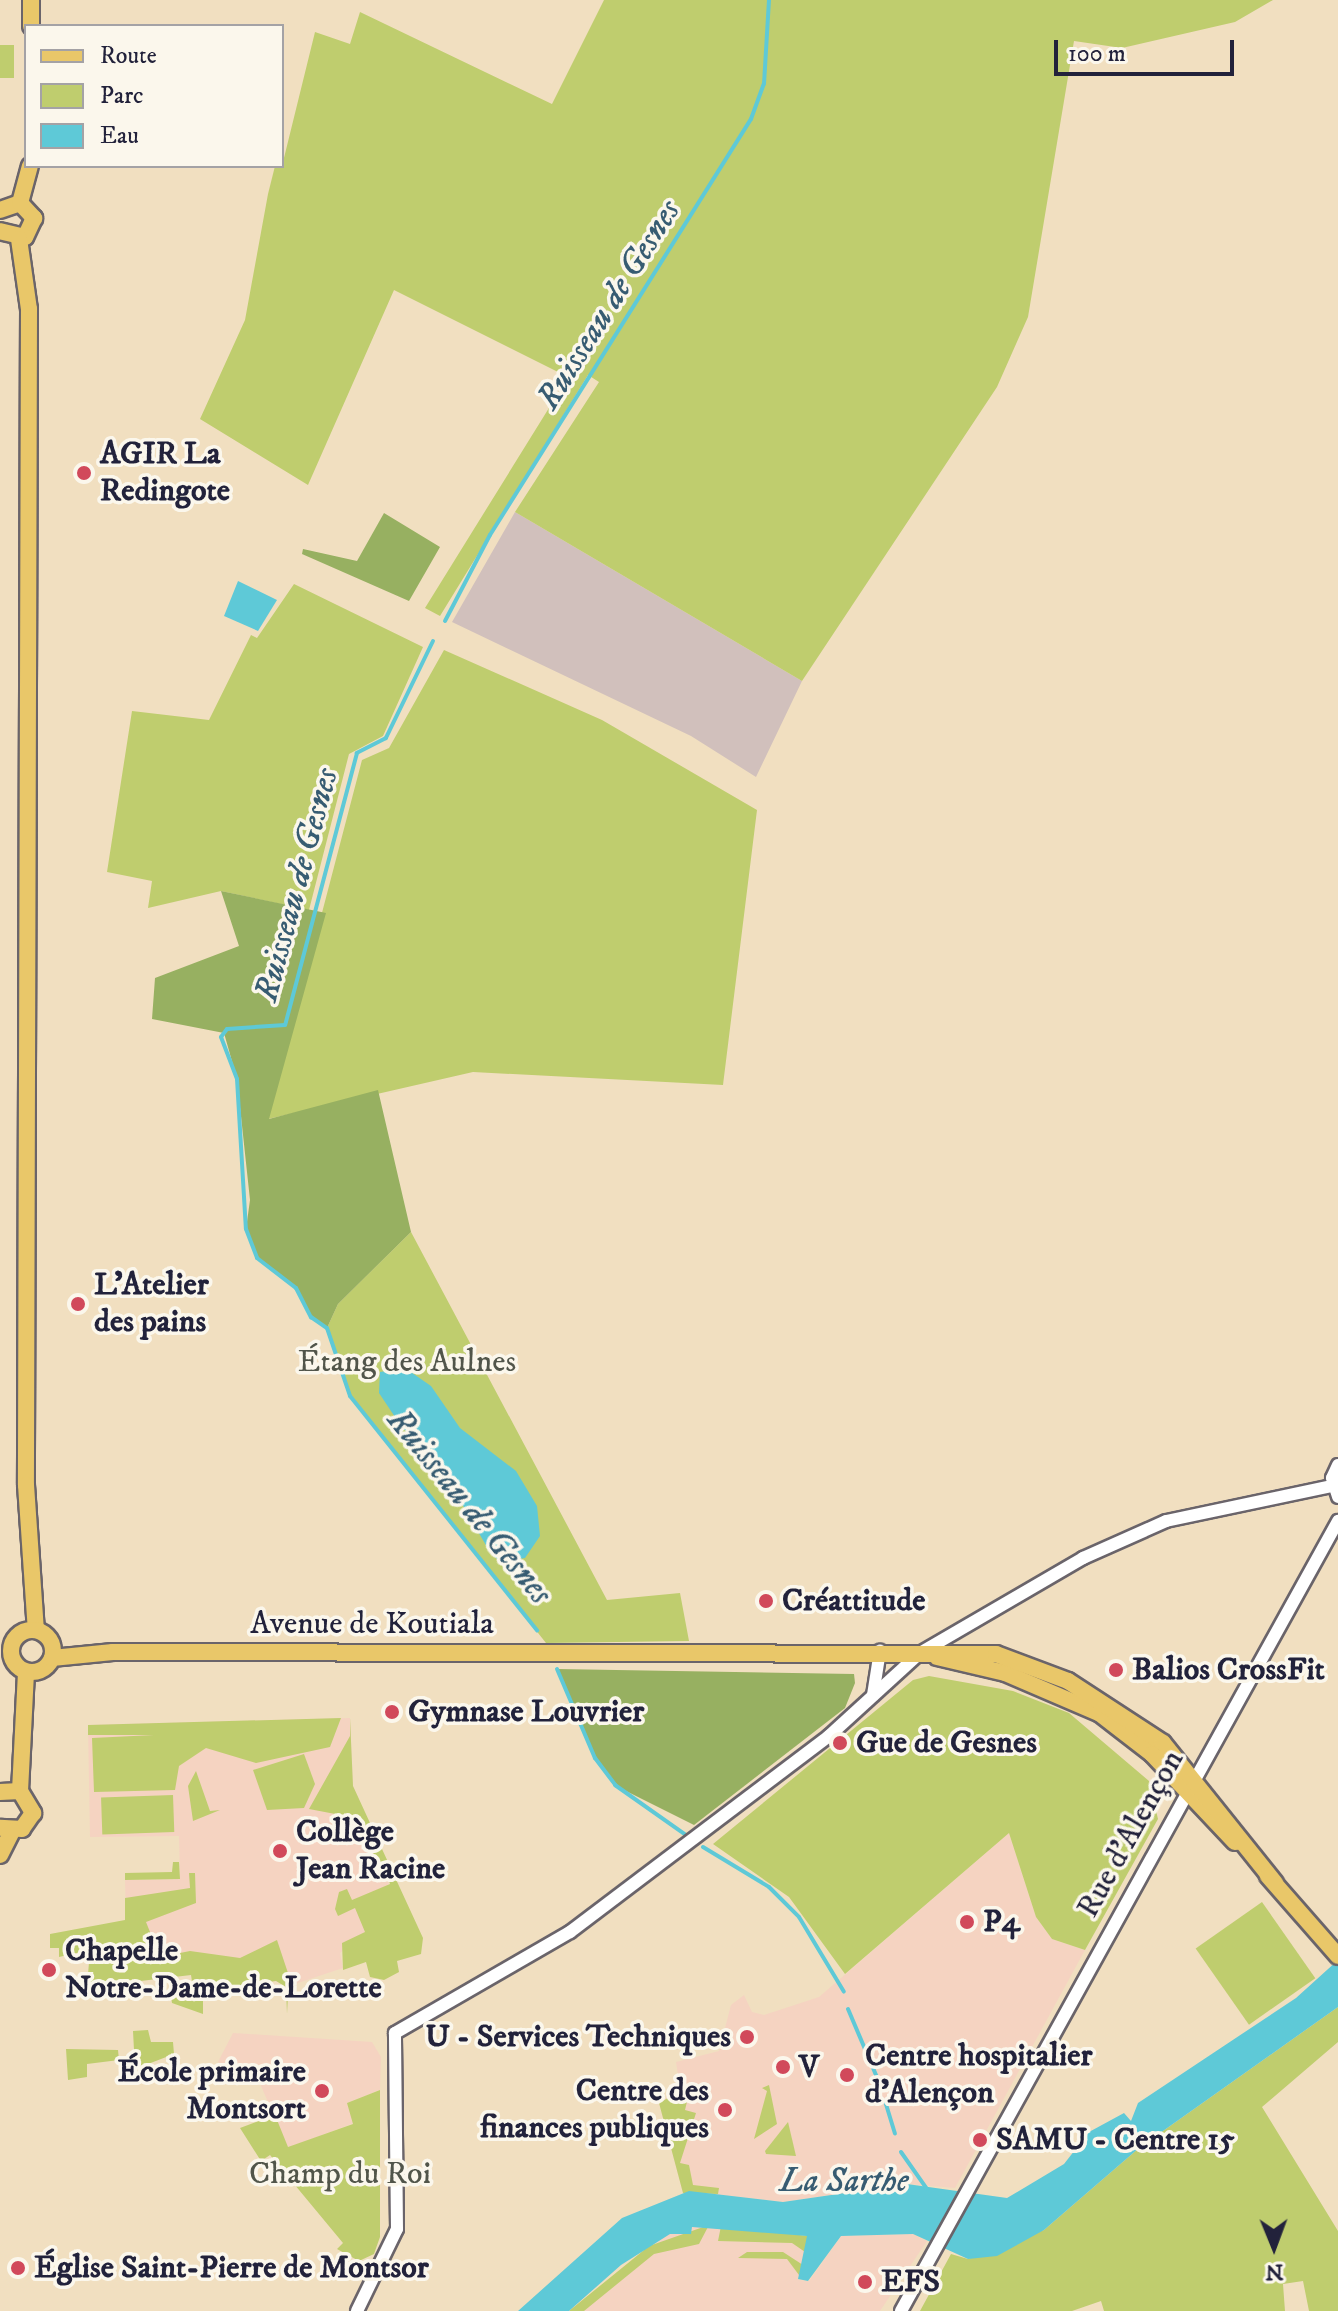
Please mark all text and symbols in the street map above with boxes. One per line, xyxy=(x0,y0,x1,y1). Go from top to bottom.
legend xyxy=(24,24,284,168)
scale bar xyxy=(1058,24,1238,74)
text: 100 m xyxy=(1068,39,1126,69)
text: Route xyxy=(100,41,157,71)
text: Parc xyxy=(100,81,143,111)
text: Eau xyxy=(100,121,139,151)
water label: Ruisseau de Gesnes xyxy=(528,193,690,417)
place label: AGIR La Redingote xyxy=(100,436,230,511)
marker: AGIR La Redingote xyxy=(75,464,93,482)
water label: Ruisseau de Gesnes xyxy=(246,764,348,1006)
place label: L'Atelier des pains xyxy=(94,1267,209,1342)
marker: L'Atelier des pains xyxy=(69,1295,87,1313)
park label: Étang des Aulnes xyxy=(298,1343,516,1381)
water label: Ruisseau de Gesnes xyxy=(378,1401,560,1613)
place label: Créattitude xyxy=(782,1582,925,1620)
marker: Créattitude xyxy=(757,1592,775,1610)
street label: Avenue de Koutiala xyxy=(250,1605,494,1643)
place label: Balios CrossFit xyxy=(1132,1651,1325,1689)
marker: Balios CrossFit xyxy=(1107,1661,1125,1679)
place label: Gymnase Louvrier xyxy=(408,1693,644,1731)
marker: Gymnase Louvrier xyxy=(383,1703,401,1721)
place label: Gue de Gesnes xyxy=(856,1724,1037,1762)
marker: Gue de Gesnes xyxy=(831,1734,849,1752)
street label: Rue d'Alençon xyxy=(1069,1743,1193,1925)
place label: Collège Jean Racine xyxy=(296,1814,445,1889)
marker: Collège Jean Racine xyxy=(271,1842,289,1860)
place label: P4 xyxy=(983,1903,1020,1941)
marker: P4 xyxy=(958,1913,976,1931)
place label: Chapelle Notre-Dame-de-Lorette xyxy=(65,1933,382,2008)
marker: Chapelle Notre-Dame-de-Lorette xyxy=(40,1961,58,1979)
place label: U - Services Techniques xyxy=(425,2018,731,2056)
marker: U - Services Techniques xyxy=(738,2028,756,2046)
place label: Centre hospitalier d'Alençon xyxy=(865,2038,1092,2113)
place label: V xyxy=(799,2048,819,2086)
place label: École primaire Montsort xyxy=(117,2054,306,2129)
marker: V xyxy=(774,2058,792,2076)
marker: Centre hospitalier d'Alençon xyxy=(836,2064,858,2086)
place label: Centre des finances publiques xyxy=(480,2073,709,2148)
marker: École primaire Montsort xyxy=(313,2082,331,2100)
marker: Centre des finances publiques xyxy=(716,2101,734,2119)
place label: SAMU - Centre 15 xyxy=(996,2121,1235,2159)
marker: SAMU - Centre 15 xyxy=(971,2131,989,2149)
park label: Champ du Roi xyxy=(249,2155,431,2193)
water label: La Sarthe xyxy=(779,2162,909,2202)
north arrow xyxy=(1234,2207,1314,2287)
place label: Église Saint-Pierre de Montsor xyxy=(34,2249,429,2287)
text: N xyxy=(1265,2258,1284,2285)
marker: Église Saint-Pierre de Montsor xyxy=(9,2259,27,2277)
place label: EFS xyxy=(881,2263,940,2301)
marker: EFS xyxy=(856,2273,874,2291)

